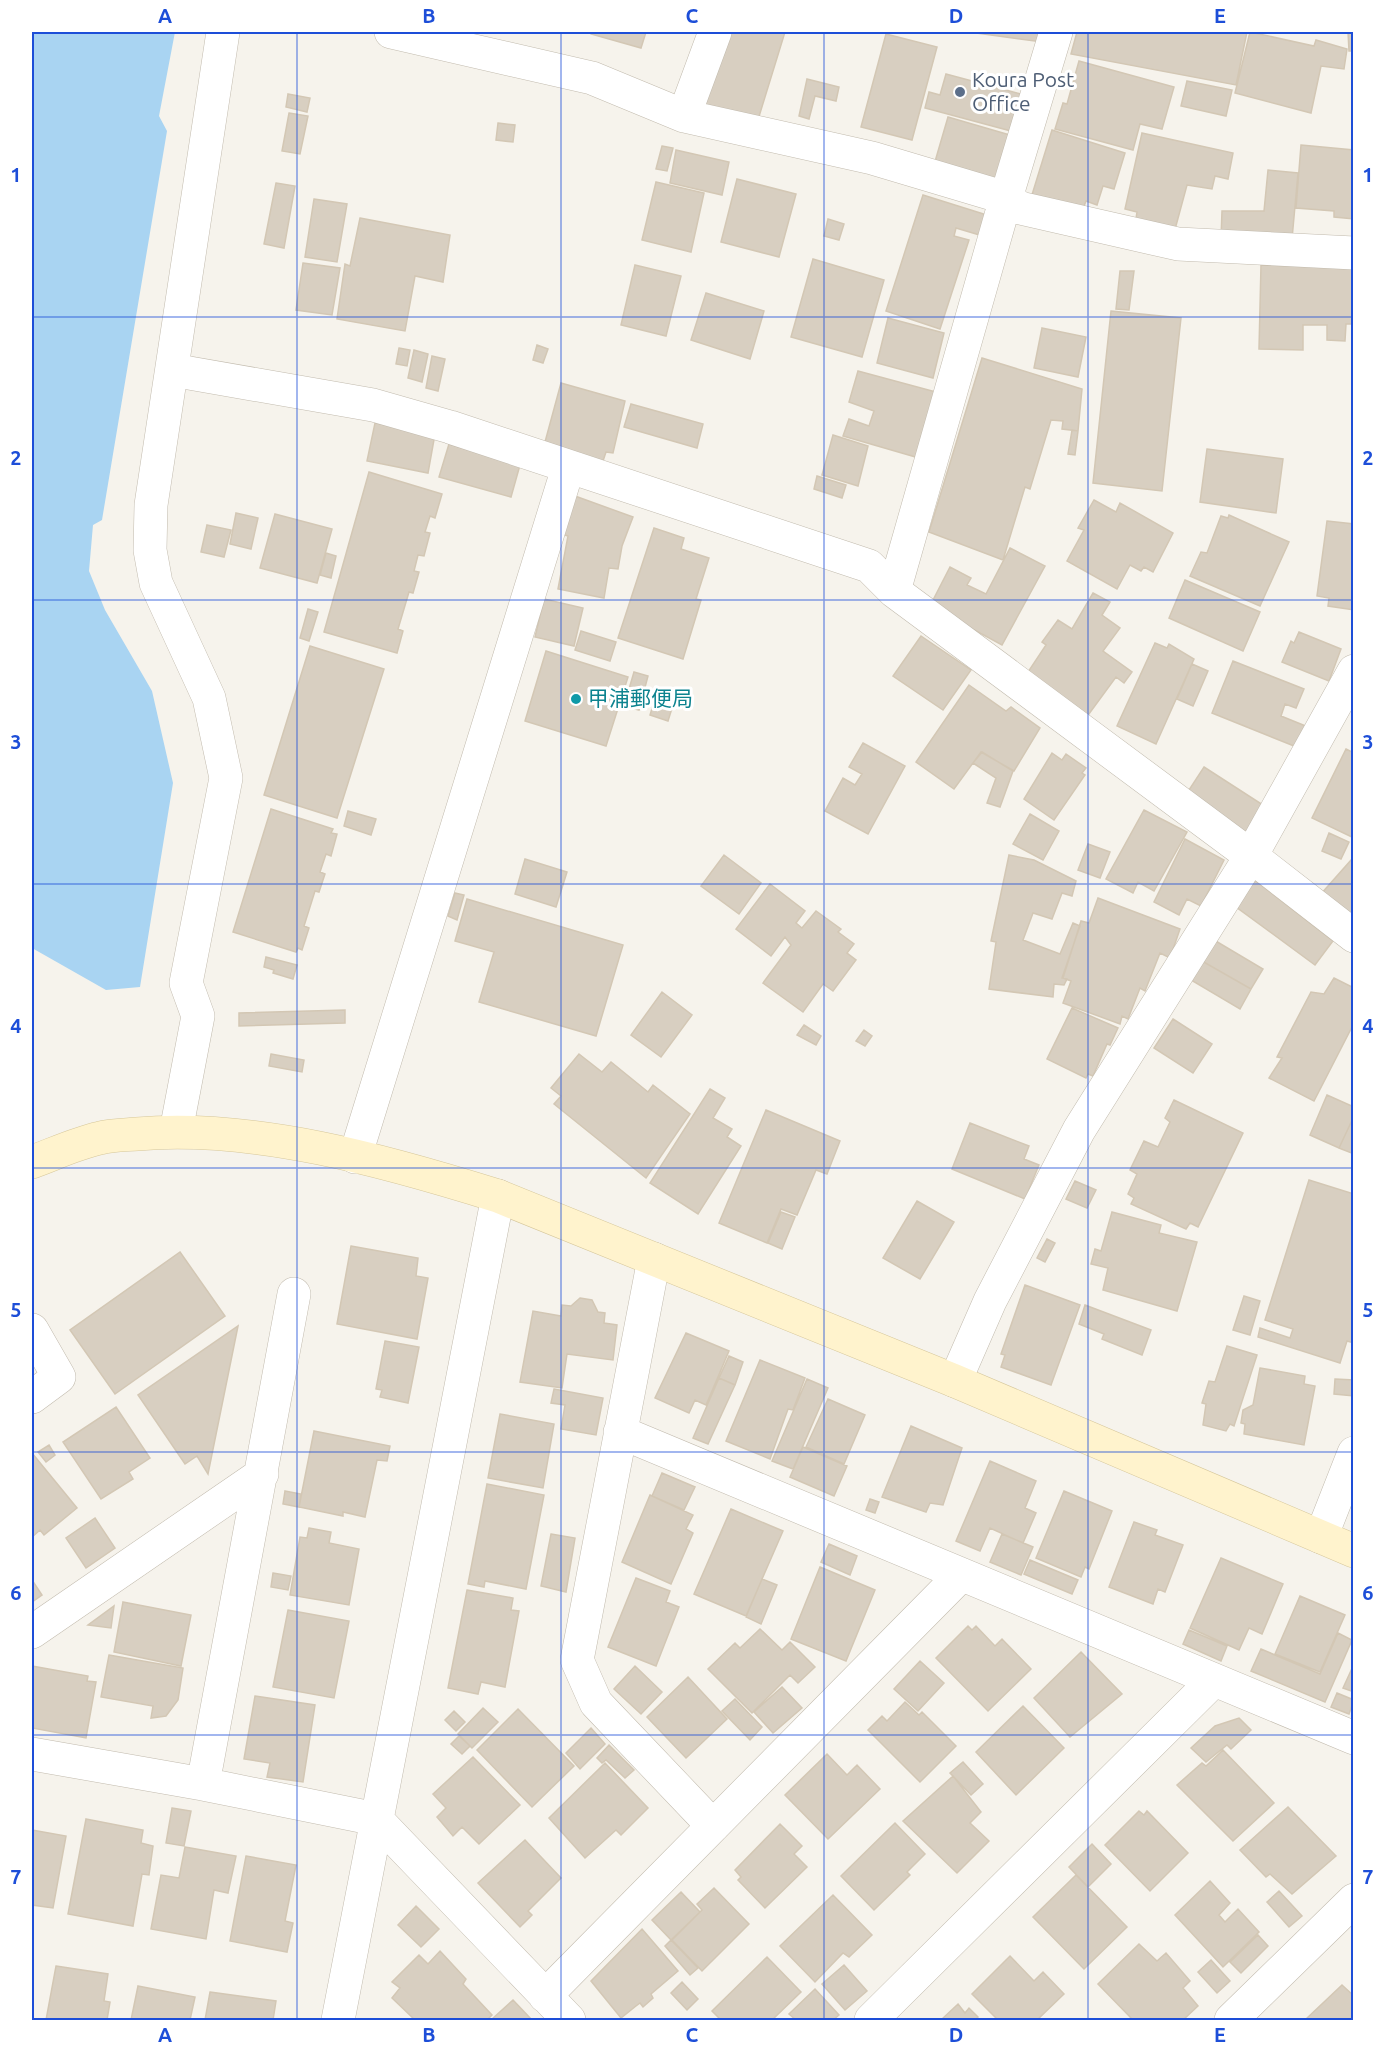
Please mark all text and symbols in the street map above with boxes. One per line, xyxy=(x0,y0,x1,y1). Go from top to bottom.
text: A xyxy=(158,4,172,27)
text: B xyxy=(422,4,436,27)
text: C xyxy=(686,4,699,27)
text: D xyxy=(949,4,963,27)
text: E xyxy=(1214,4,1226,27)
place label: Koura Post Office xyxy=(972,67,1074,115)
marker: Koura Post Office xyxy=(953,85,967,99)
text: 1 xyxy=(10,163,22,186)
text: 1 xyxy=(1362,163,1374,186)
text: 2 xyxy=(10,446,22,469)
text: 2 xyxy=(1362,446,1374,469)
place label: 甲浦郵便局 xyxy=(588,686,693,710)
marker: 甲浦郵便局 xyxy=(569,692,583,706)
text: 3 xyxy=(10,730,22,753)
text: 3 xyxy=(1362,730,1374,753)
text: 4 xyxy=(10,1014,22,1037)
text: 4 xyxy=(1362,1014,1374,1037)
text: 5 xyxy=(10,1298,22,1321)
text: 5 xyxy=(1362,1298,1374,1321)
text: 6 xyxy=(10,1581,22,1604)
text: 6 xyxy=(1362,1581,1374,1604)
text: 7 xyxy=(10,1865,22,1888)
text: 7 xyxy=(1362,1865,1374,1888)
text: A xyxy=(158,2023,172,2046)
text: B xyxy=(422,2023,436,2046)
text: C xyxy=(686,2023,699,2046)
text: D xyxy=(949,2023,963,2046)
text: E xyxy=(1214,2023,1226,2046)

